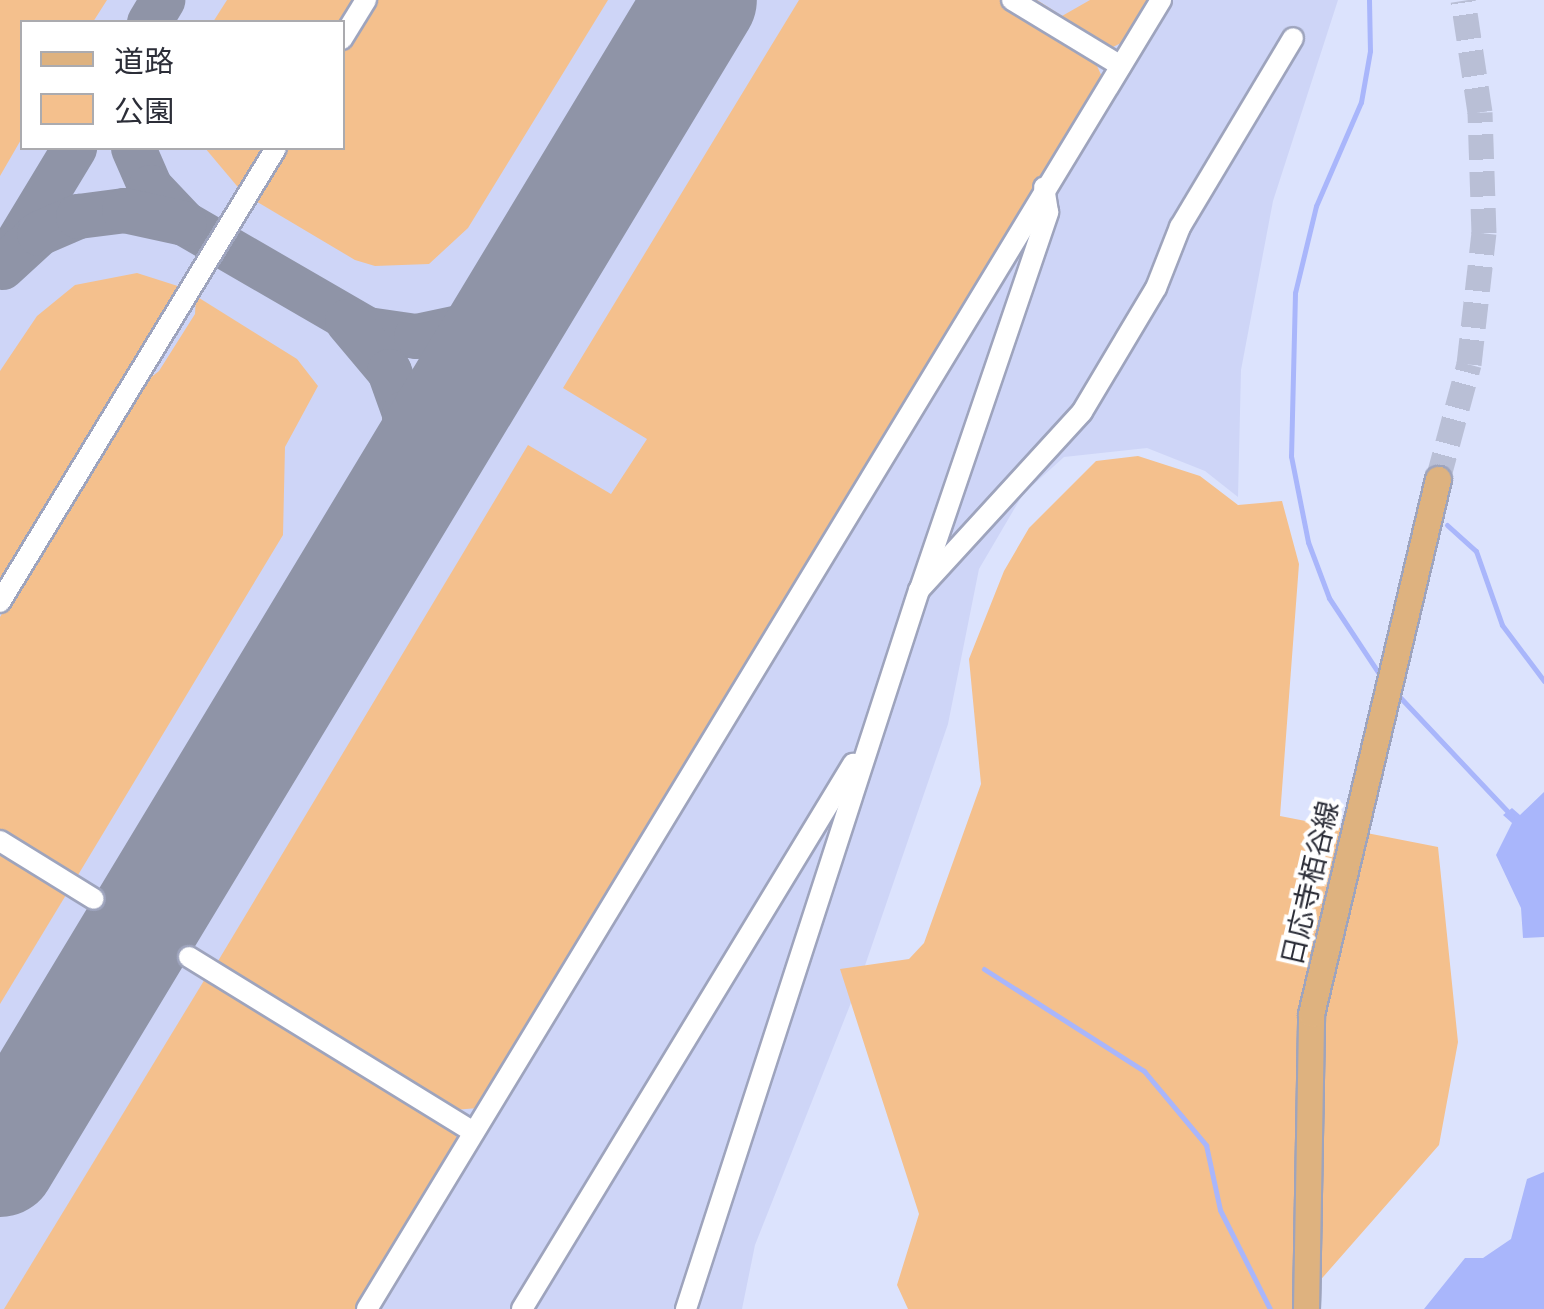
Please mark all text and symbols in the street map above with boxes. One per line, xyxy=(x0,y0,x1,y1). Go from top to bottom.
legend xyxy=(20,20,345,150)
text: 道路 xyxy=(114,41,174,80)
text: 公園 xyxy=(114,91,174,130)
street label: 日応寺栢谷線 xyxy=(1275,797,1345,969)

